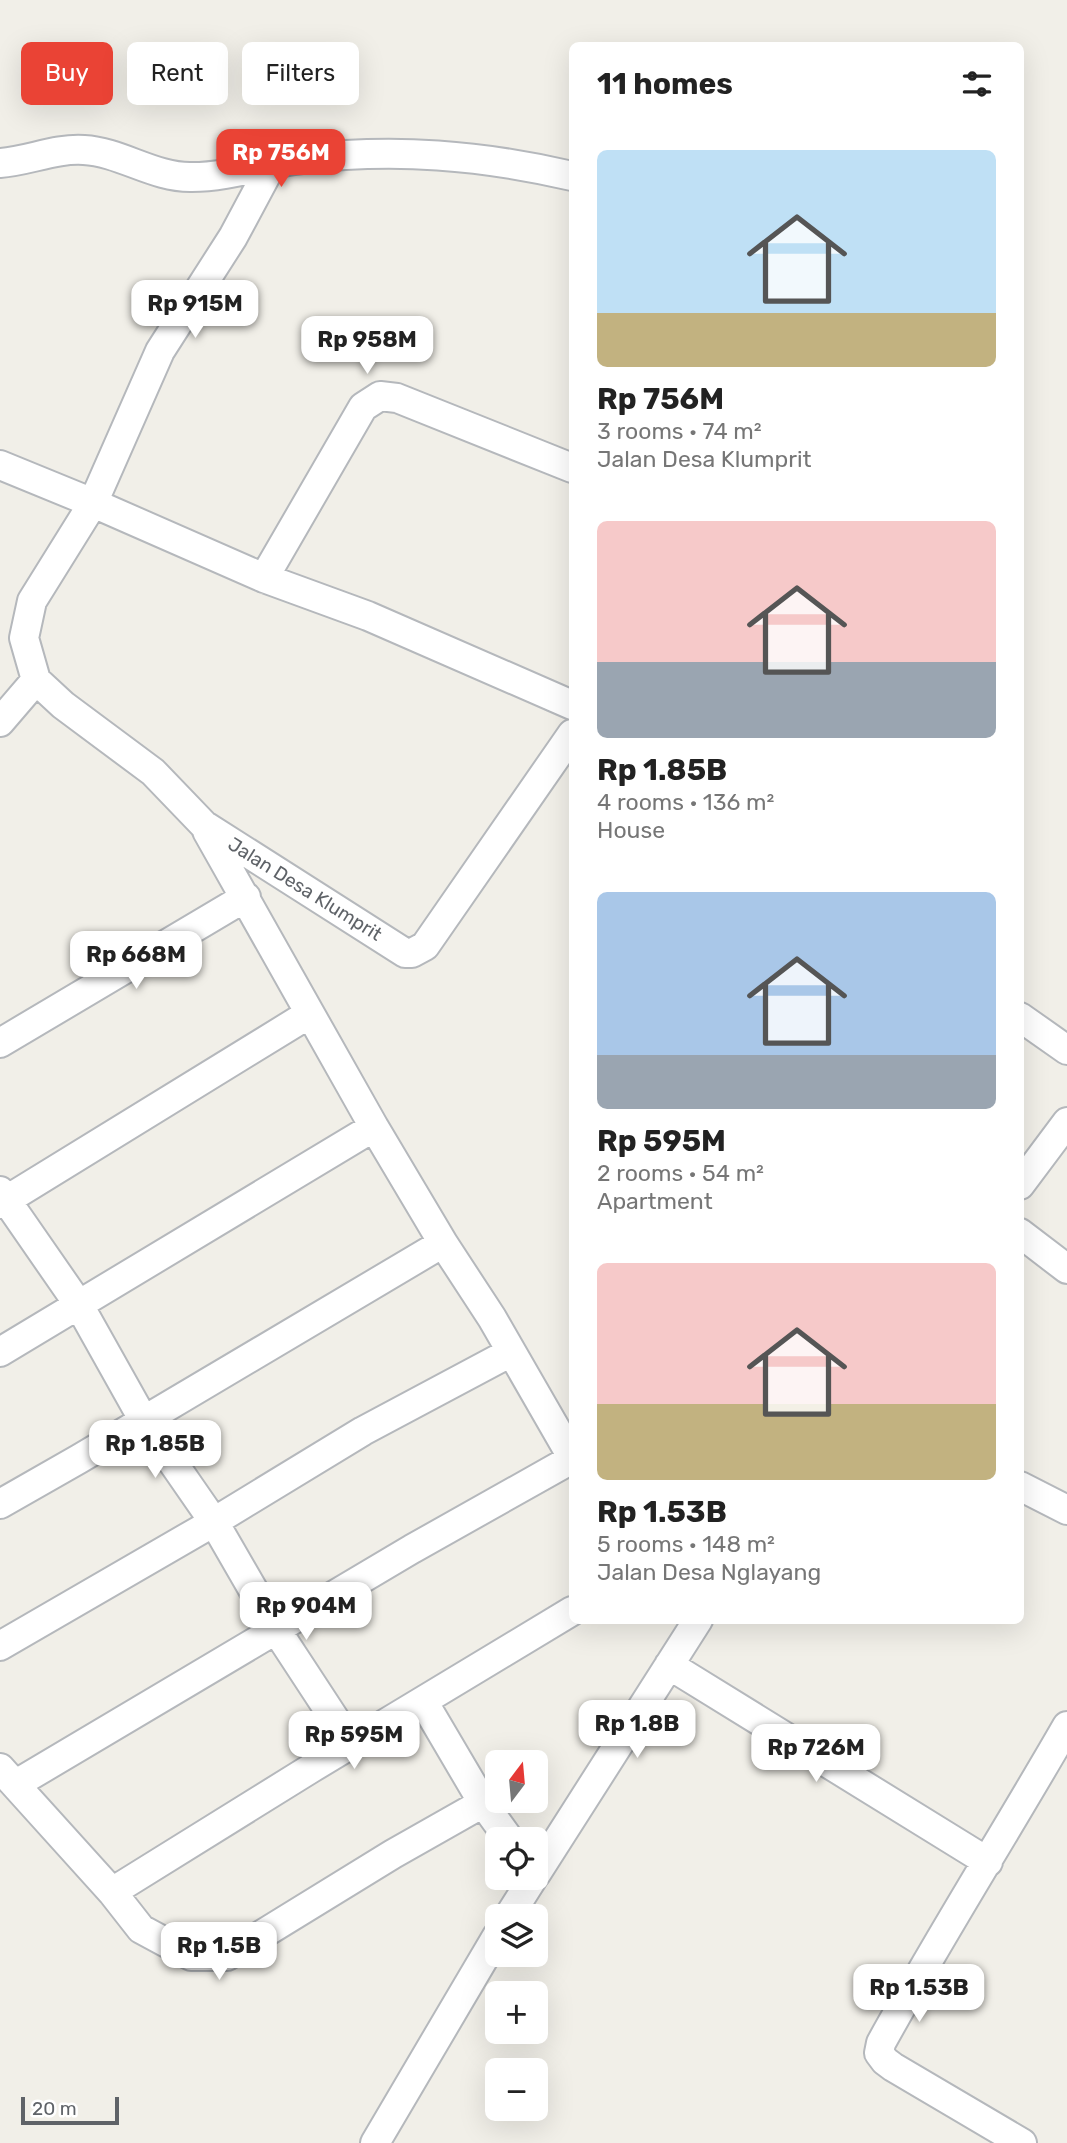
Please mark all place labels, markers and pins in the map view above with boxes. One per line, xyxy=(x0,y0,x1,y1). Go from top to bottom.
pin: Rp 756M xyxy=(216,130,346,189)
pin: Rp 915M xyxy=(130,280,260,340)
pin: Rp 958M xyxy=(302,316,432,376)
pin: Rp 668M xyxy=(71,932,201,991)
pin: Rp 1.85B xyxy=(83,1420,227,1480)
pin: Rp 904M xyxy=(241,1582,371,1642)
pin: Rp 1.8B xyxy=(572,1700,702,1760)
pin: Rp 595M xyxy=(289,1712,419,1771)
pin: Rp 726M xyxy=(751,1724,881,1784)
pin: Rp 1.5B xyxy=(154,1923,284,1982)
pin: Rp 1.53B xyxy=(847,1965,991,2024)

